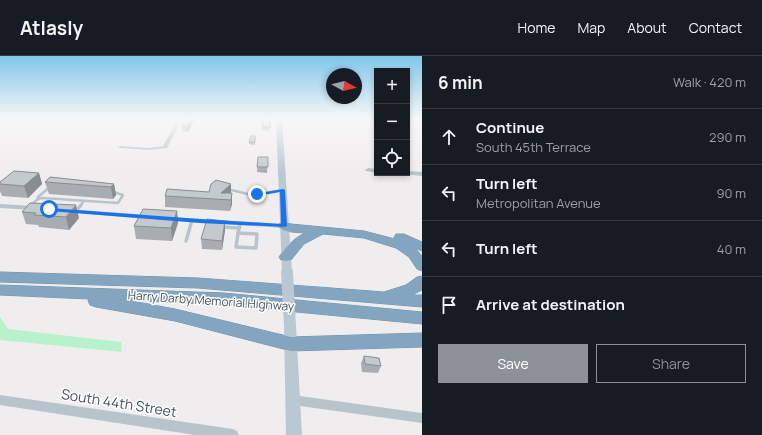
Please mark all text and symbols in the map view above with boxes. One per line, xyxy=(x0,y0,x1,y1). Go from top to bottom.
text: Atlasly xyxy=(20,15,83,41)
text: Home xyxy=(518,18,555,37)
text: Map xyxy=(577,18,605,37)
text: About xyxy=(627,18,667,37)
text: Contact xyxy=(689,18,742,37)
north arrow xyxy=(326,68,362,104)
map controls xyxy=(374,68,410,176)
button: + xyxy=(374,68,410,104)
text: 6 min xyxy=(438,71,483,94)
text: Walk · 420 m xyxy=(673,73,746,91)
button: − xyxy=(374,104,410,140)
text: Continue xyxy=(476,117,544,138)
icon: ahead xyxy=(438,126,460,148)
text: 290 m xyxy=(709,128,746,146)
text: South 45th Terrace xyxy=(476,138,591,156)
button: locate xyxy=(374,140,410,176)
text: Turn left xyxy=(476,173,538,194)
icon: left xyxy=(438,182,460,204)
text: 90 m xyxy=(716,184,746,202)
route end xyxy=(248,185,266,203)
text: Metropolitan Avenue xyxy=(476,194,601,212)
route start xyxy=(40,200,58,218)
icon: left xyxy=(438,238,460,260)
text: Turn left xyxy=(476,238,538,259)
text: 40 m xyxy=(717,240,746,258)
street label: Harry Darby Memorial Highway xyxy=(127,286,295,315)
icon: arrive xyxy=(438,294,460,316)
text: Arrive at destination xyxy=(476,294,625,315)
button: Save xyxy=(438,344,588,383)
button: Share xyxy=(596,344,746,383)
street label: South 44th Street xyxy=(60,384,178,421)

